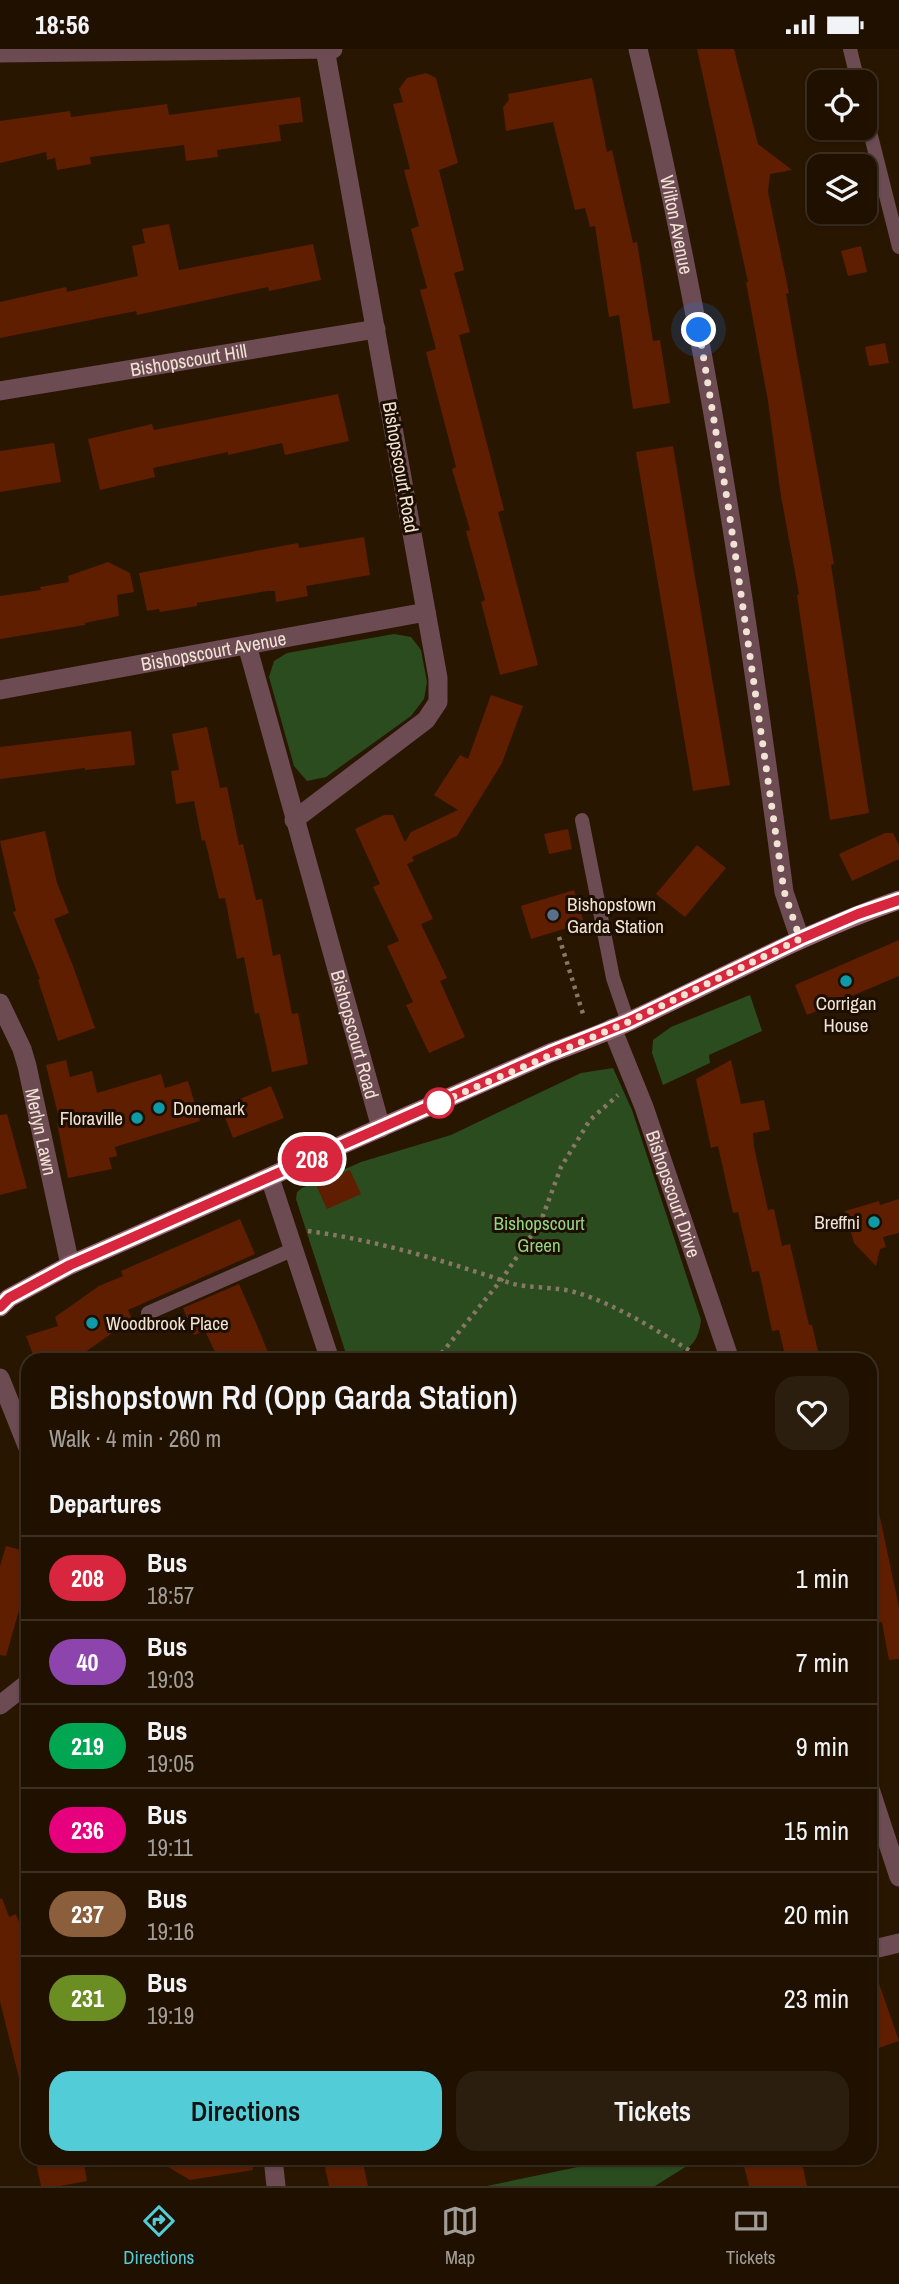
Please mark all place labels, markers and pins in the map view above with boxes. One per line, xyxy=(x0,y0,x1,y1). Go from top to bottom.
place label: Bishopstown Garda Station xyxy=(567,891,664,939)
marker: Bishopstown Garda Station xyxy=(545,907,561,923)
marker: Corrigan House xyxy=(838,973,854,989)
place label: Corrigan House xyxy=(816,990,876,1038)
unlabelled marker xyxy=(424,1088,454,1118)
place label: Donemark xyxy=(173,1095,245,1121)
marker: Donemark xyxy=(151,1100,167,1116)
place label: Floraville xyxy=(60,1105,123,1131)
marker: Floraville xyxy=(129,1110,145,1126)
place label: Breffni xyxy=(814,1209,860,1235)
marker: Breffni xyxy=(866,1214,882,1230)
place label: Woodbrook Place xyxy=(106,1310,229,1336)
marker: Woodbrook Place xyxy=(84,1315,100,1331)

